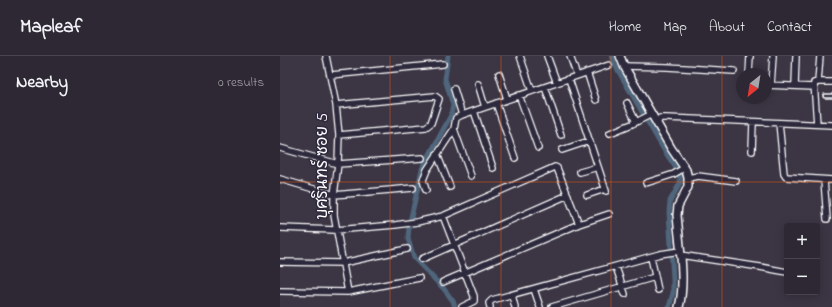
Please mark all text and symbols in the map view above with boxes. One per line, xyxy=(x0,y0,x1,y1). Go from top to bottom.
text: Mapleaf xyxy=(20,14,82,41)
text: Home xyxy=(609,17,641,38)
text: Map xyxy=(663,17,687,38)
text: About xyxy=(709,17,745,38)
text: Contact xyxy=(767,17,812,38)
north arrow xyxy=(736,68,772,104)
text: Nearby xyxy=(16,70,68,95)
text: 0 results xyxy=(218,73,264,92)
street label: บุศรินทร์ ซอย 5 xyxy=(310,113,335,219)
map controls xyxy=(784,223,820,295)
button: + xyxy=(784,223,820,259)
button: − xyxy=(784,259,820,295)

